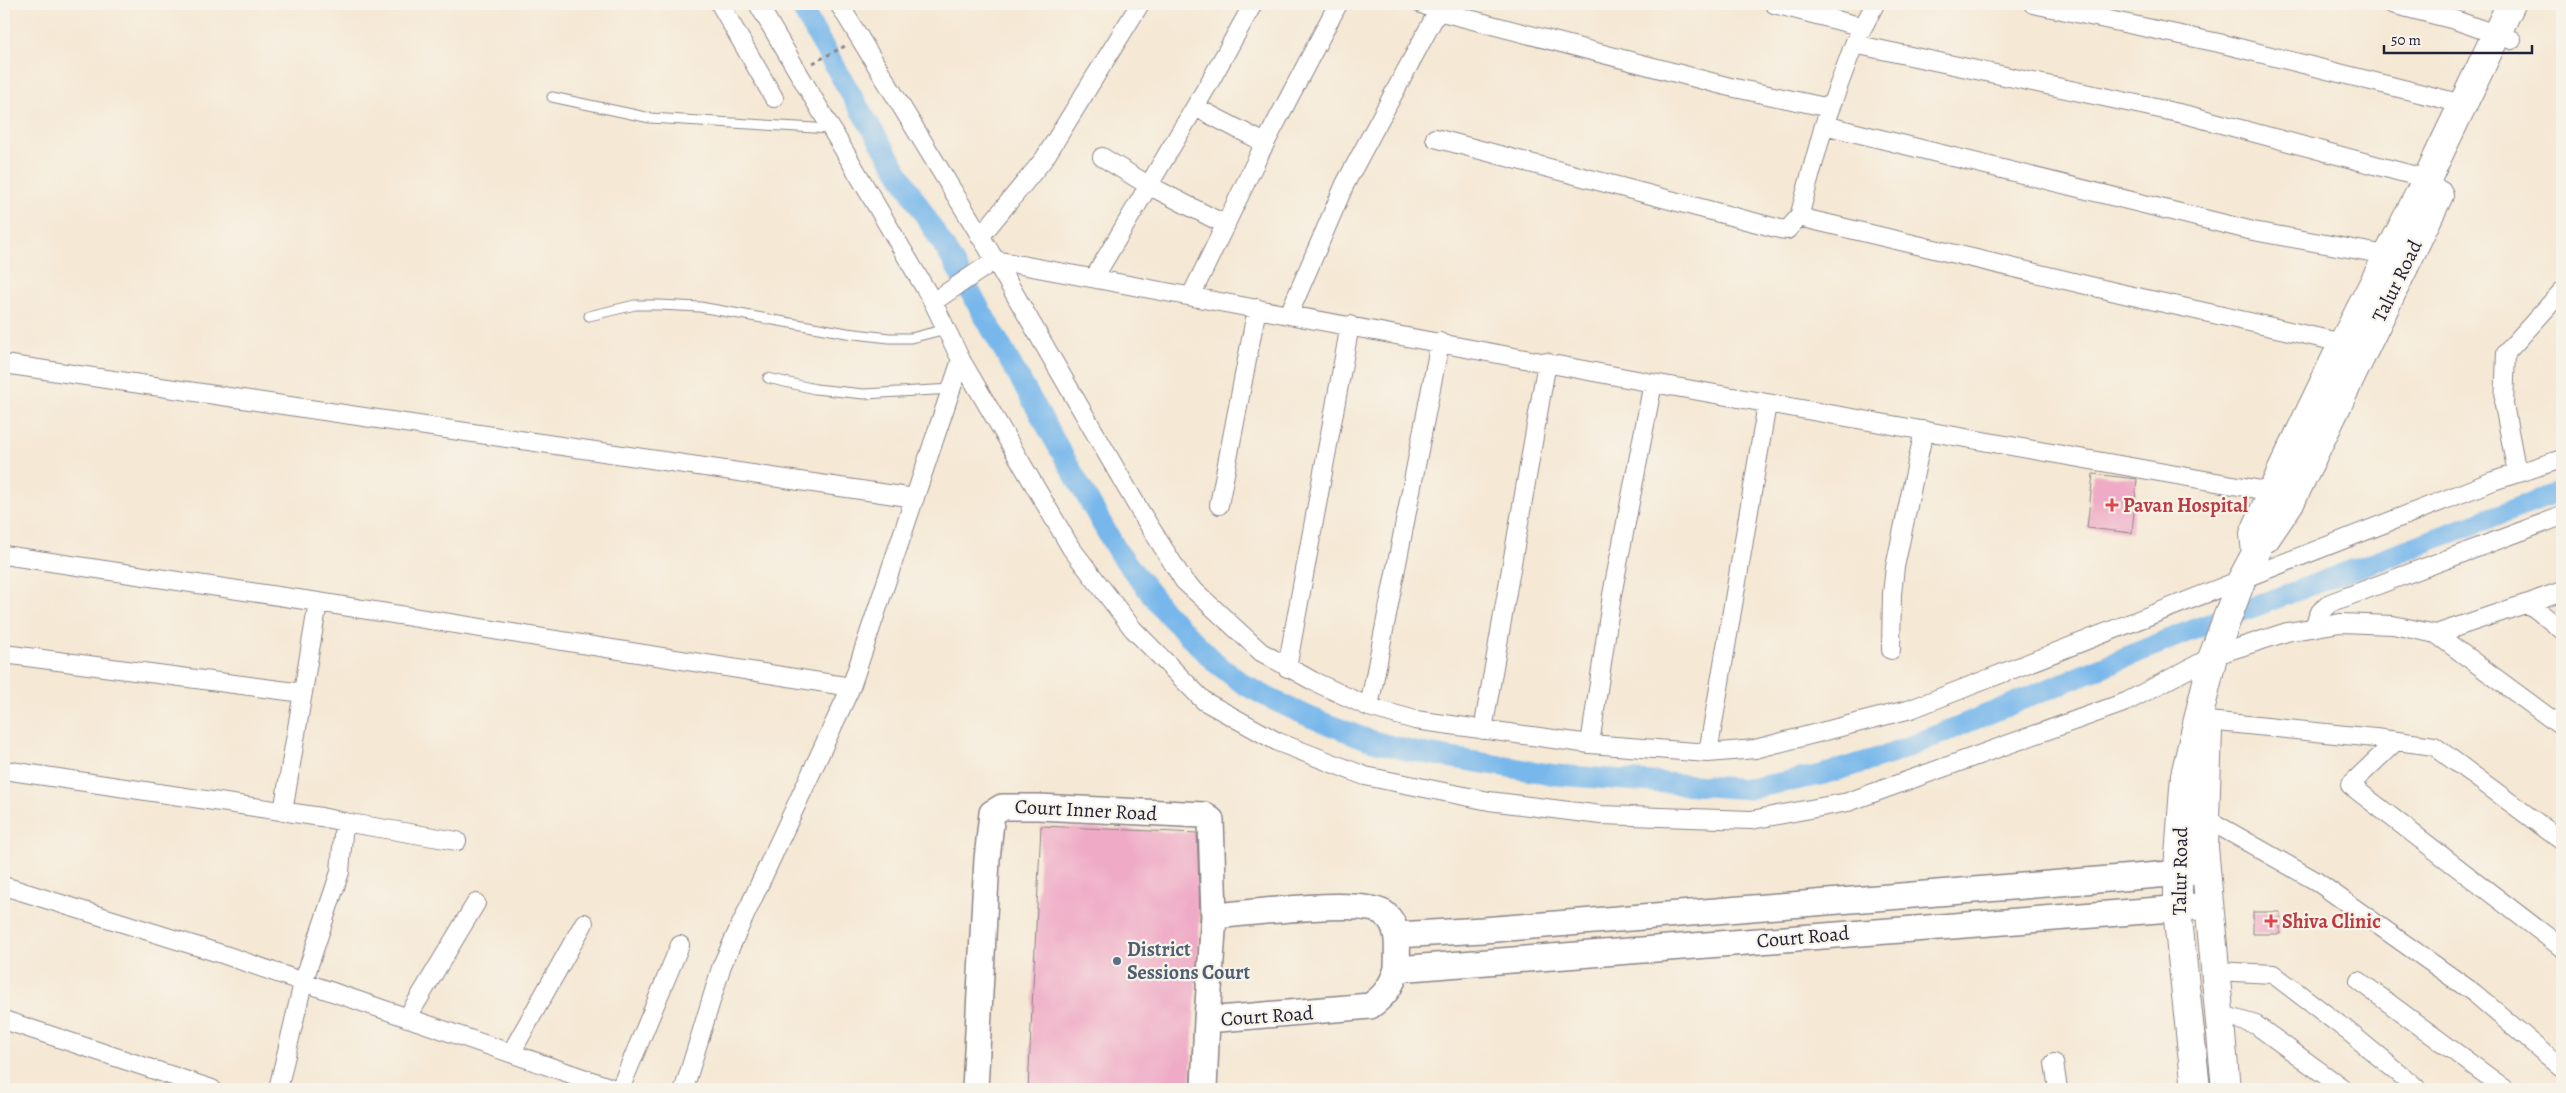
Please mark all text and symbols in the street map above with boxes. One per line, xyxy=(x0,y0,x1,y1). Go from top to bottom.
scale bar xyxy=(2384,22,2531,54)
text: 50 m xyxy=(2391,30,2421,50)
street label: Talur Road xyxy=(2366,235,2429,327)
place label: Pavan Hospital xyxy=(2123,492,2249,519)
marker: Pavan Hospital xyxy=(2105,498,2119,512)
street label: Court Inner Road xyxy=(1014,793,1158,827)
street label: Talur Road xyxy=(2166,826,2194,915)
place label: Shiva Clinic xyxy=(2282,908,2381,935)
marker: Shiva Clinic xyxy=(2264,914,2278,928)
street label: Court Road xyxy=(1756,919,1851,954)
place label: District Sessions Court xyxy=(1127,936,1251,986)
marker: District Sessions Court xyxy=(1111,955,1123,967)
street label: Court Road xyxy=(1220,999,1314,1033)

